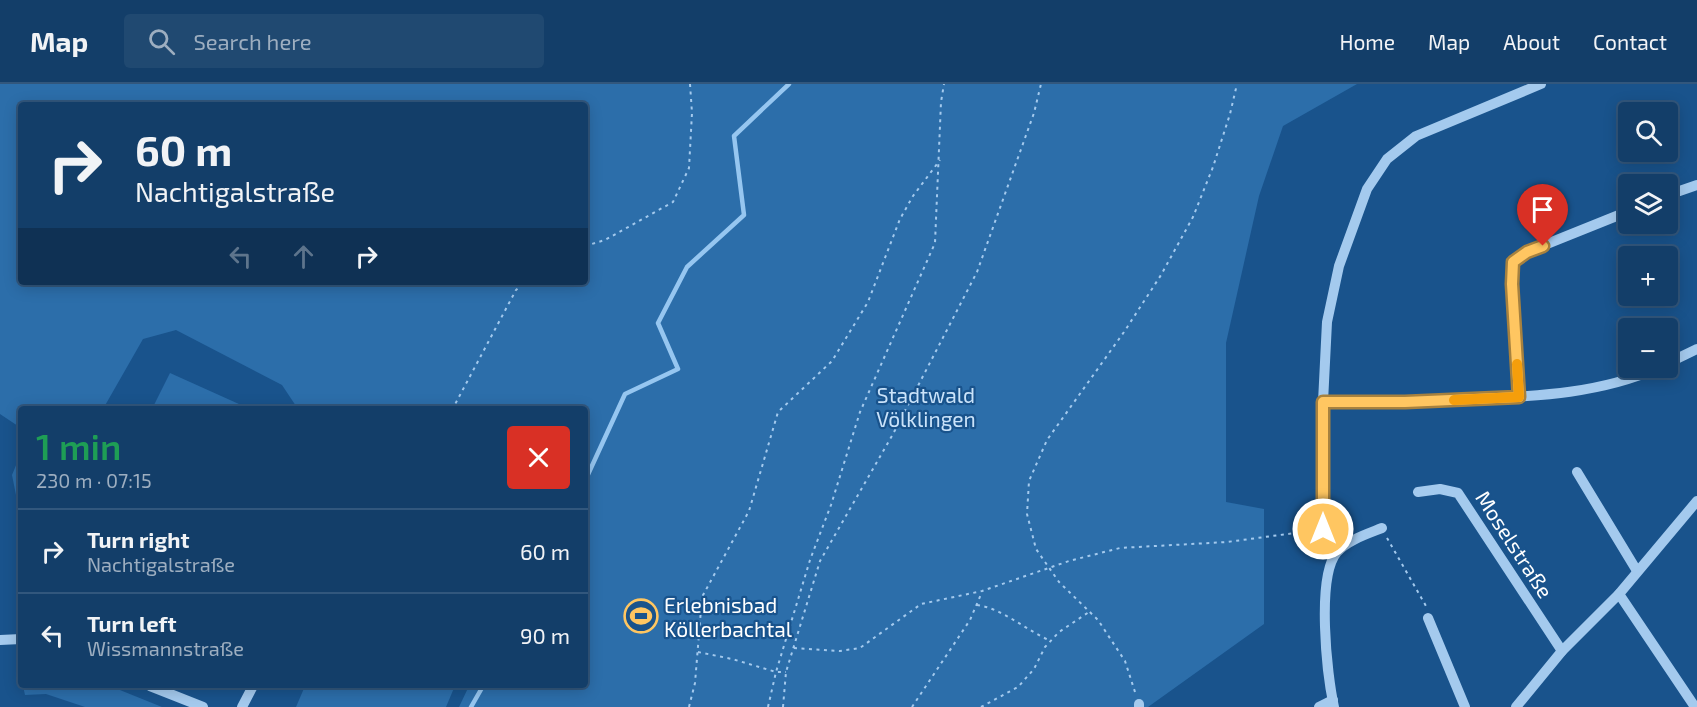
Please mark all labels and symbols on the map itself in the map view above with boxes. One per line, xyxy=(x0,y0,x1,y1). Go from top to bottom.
pin xyxy=(1517,184,1568,246)
park label: Stadtwald Völklingen xyxy=(876,382,976,431)
street label: Moselstraße xyxy=(1471,486,1559,602)
position arrow xyxy=(1291,497,1355,561)
place label: Erlebnisbad Köllerbachtal xyxy=(664,592,793,641)
sports icon: Erlebnisbad Köllerbachtal xyxy=(623,598,659,634)

